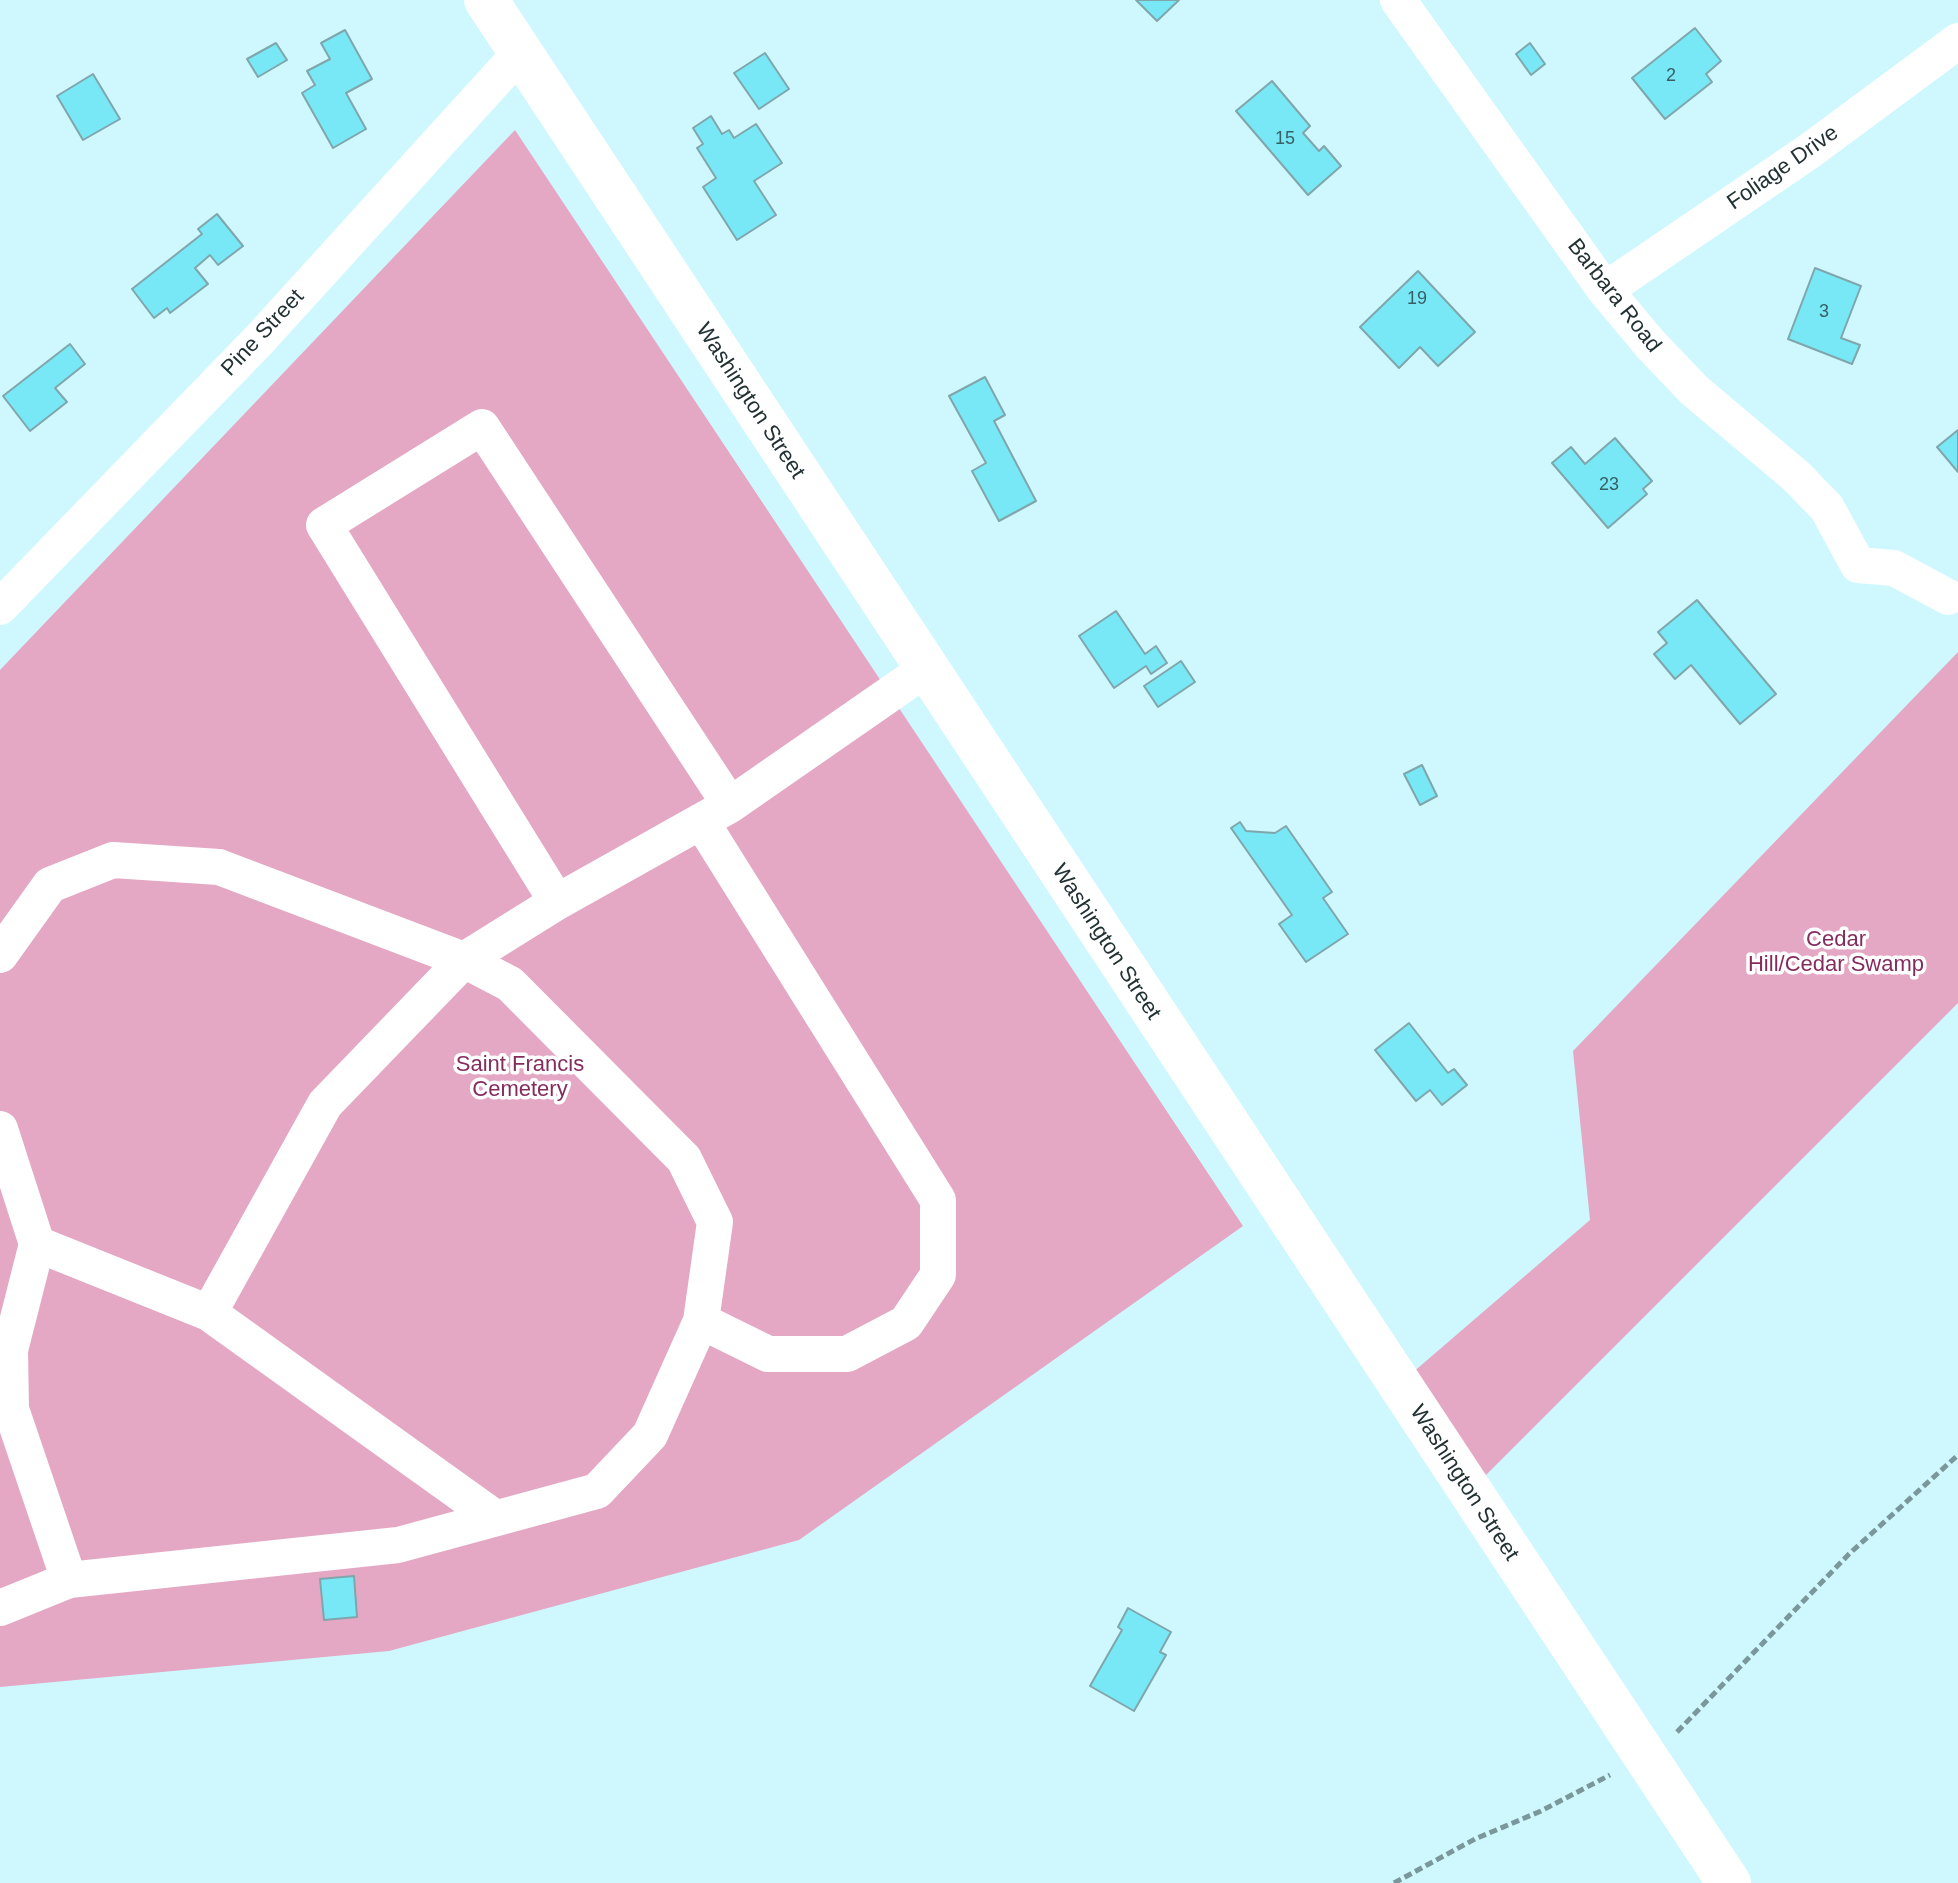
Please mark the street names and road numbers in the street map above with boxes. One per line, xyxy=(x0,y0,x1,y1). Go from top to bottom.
street label: Foliage Drive xyxy=(1722,120,1844,216)
street label: Barbara Road xyxy=(1561,234,1667,358)
street label: Pine Street xyxy=(216,284,310,382)
street label: Washington Street xyxy=(690,318,810,484)
street label: Washington Street xyxy=(1046,859,1166,1025)
street label: Washington Street xyxy=(1404,1400,1524,1566)

